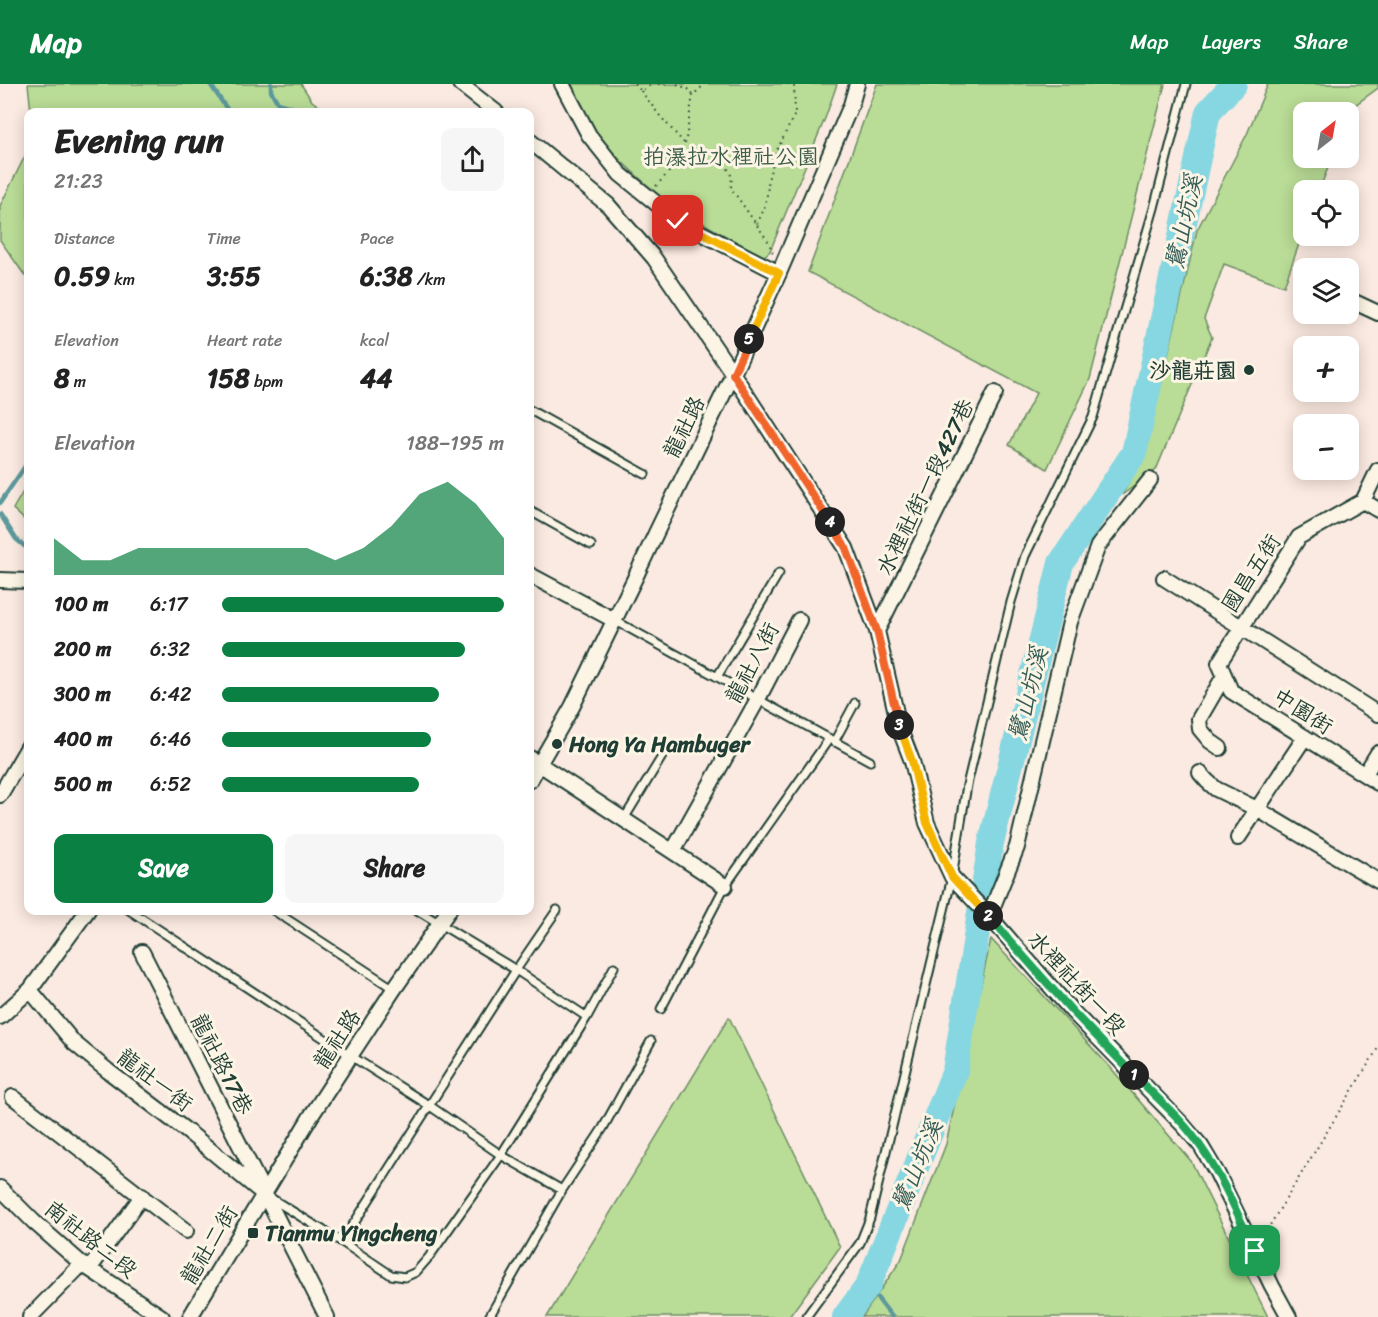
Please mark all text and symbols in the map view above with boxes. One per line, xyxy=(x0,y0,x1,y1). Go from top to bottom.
text: Map xyxy=(30,18,82,67)
text: Map xyxy=(1130,23,1169,61)
text: Layers xyxy=(1202,23,1261,61)
text: Share xyxy=(1294,23,1348,61)
north arrow xyxy=(1293,102,1359,168)
map controls xyxy=(1293,102,1359,480)
text: Evening run xyxy=(54,112,224,170)
button: share xyxy=(441,128,504,191)
park label: 拍瀑拉水裡社公園 xyxy=(643,137,819,176)
text: 21:23 xyxy=(54,164,103,199)
water label: 鷺山坑溪 xyxy=(1153,169,1215,273)
button: locate xyxy=(1293,180,1359,246)
pin xyxy=(652,195,703,246)
icon: check xyxy=(661,204,694,237)
text: Distance xyxy=(54,224,115,253)
text: Time xyxy=(207,224,241,253)
text: Pace xyxy=(360,224,394,253)
text: 0.59 xyxy=(54,253,110,299)
text: 3:55 xyxy=(207,253,261,299)
text: 6:38 xyxy=(360,253,413,299)
button: layers xyxy=(1293,258,1359,324)
text: km xyxy=(110,265,135,294)
text: /km xyxy=(413,265,445,294)
pin: 5 xyxy=(734,324,764,354)
text: 5 xyxy=(744,324,754,353)
text: Elevation xyxy=(54,326,119,355)
text: Heart rate xyxy=(207,326,282,355)
text: kcal xyxy=(360,326,389,355)
button: + xyxy=(1293,336,1359,402)
place label: 沙龍莊園 xyxy=(1149,351,1237,390)
text: 8 xyxy=(54,355,70,401)
text: 158 xyxy=(207,355,250,401)
text: 44 xyxy=(360,355,393,401)
marker: 沙龍莊園 xyxy=(1242,363,1256,377)
text: m xyxy=(70,367,86,396)
text: bpm xyxy=(250,367,283,396)
street label: 龍社路 xyxy=(652,389,716,465)
street label: 水裡社街一段427巷 xyxy=(865,392,985,582)
button: − xyxy=(1293,414,1359,480)
text: Elevation xyxy=(54,426,135,461)
text: 188–195 m xyxy=(406,426,504,461)
pin: 4 xyxy=(815,507,845,537)
text: 4 xyxy=(825,507,835,536)
street label: 國昌五街 xyxy=(1211,525,1291,621)
text: 100 m xyxy=(54,587,108,622)
text: 6:17 xyxy=(150,587,187,622)
street label: 龍社八街 xyxy=(714,615,790,711)
text: 200 m xyxy=(54,632,111,667)
text: 6:32 xyxy=(150,632,190,667)
water label: 鷺山坑溪 xyxy=(996,640,1060,746)
text: 300 m xyxy=(54,677,111,712)
text: 6:42 xyxy=(150,677,191,712)
street label: 中園街 xyxy=(1265,677,1341,745)
pin: 3 xyxy=(884,710,914,740)
text: 3 xyxy=(895,710,903,739)
text: 400 m xyxy=(54,722,112,757)
text: 6:46 xyxy=(150,722,191,757)
place label: Hong Ya Hambuger xyxy=(568,725,751,764)
marker: Hong Ya Hambuger xyxy=(550,737,564,751)
text: 500 m xyxy=(54,767,112,802)
text: 6:52 xyxy=(150,767,191,802)
button: Save xyxy=(54,834,273,903)
button: Share xyxy=(285,834,504,903)
pin: 2 xyxy=(973,901,1003,931)
text: 2 xyxy=(983,901,993,930)
street label: 水裡社街一段 xyxy=(1018,921,1136,1045)
street label: 龍社路 xyxy=(303,1001,371,1077)
street label: 龍社路17巷 xyxy=(180,1006,264,1122)
street label: 龍社一街 xyxy=(108,1038,202,1122)
pin: 1 xyxy=(1119,1060,1149,1090)
text: 1 xyxy=(1131,1060,1137,1089)
water label: 鷺山坑溪 xyxy=(880,1111,955,1217)
street label: 南社路二段 xyxy=(36,1190,146,1288)
street label: 龍社二街 xyxy=(170,1197,248,1293)
place label: Tianmu Yingcheng xyxy=(265,1214,437,1253)
pin xyxy=(1229,1225,1280,1276)
marker: Tianmu Yingcheng xyxy=(246,1226,260,1240)
icon: arrive xyxy=(1238,1234,1271,1267)

